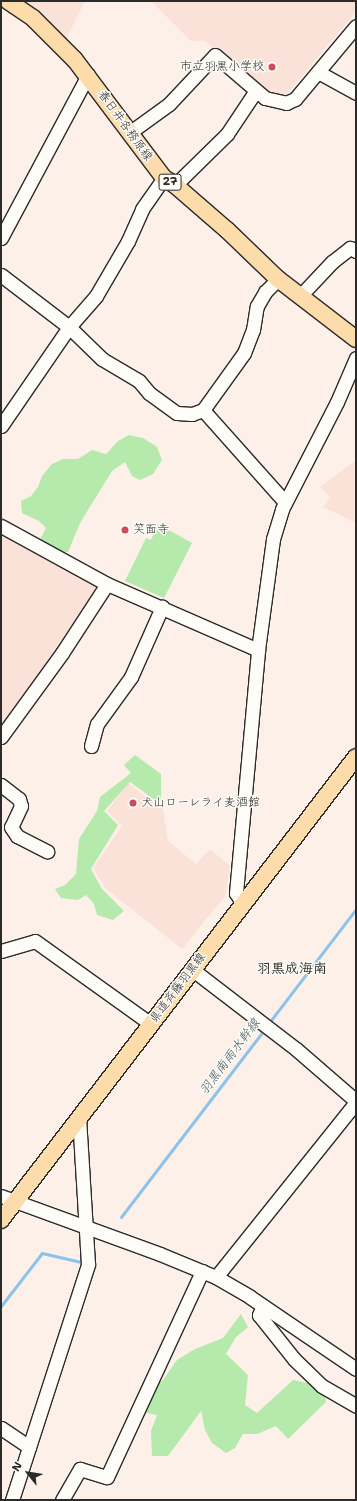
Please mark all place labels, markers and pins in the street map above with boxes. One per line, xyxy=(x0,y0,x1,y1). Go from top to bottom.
place label: 市立羽黒小学校 xyxy=(180,60,264,74)
marker: 市立羽黒小学校 xyxy=(267,62,277,72)
place label: 笑面寺 xyxy=(133,523,169,537)
marker: 笑面寺 xyxy=(120,525,130,535)
place label: 犬山ローレライ麦酒館 xyxy=(141,796,261,810)
marker: 犬山ローレライ麦酒館 xyxy=(128,798,138,808)

